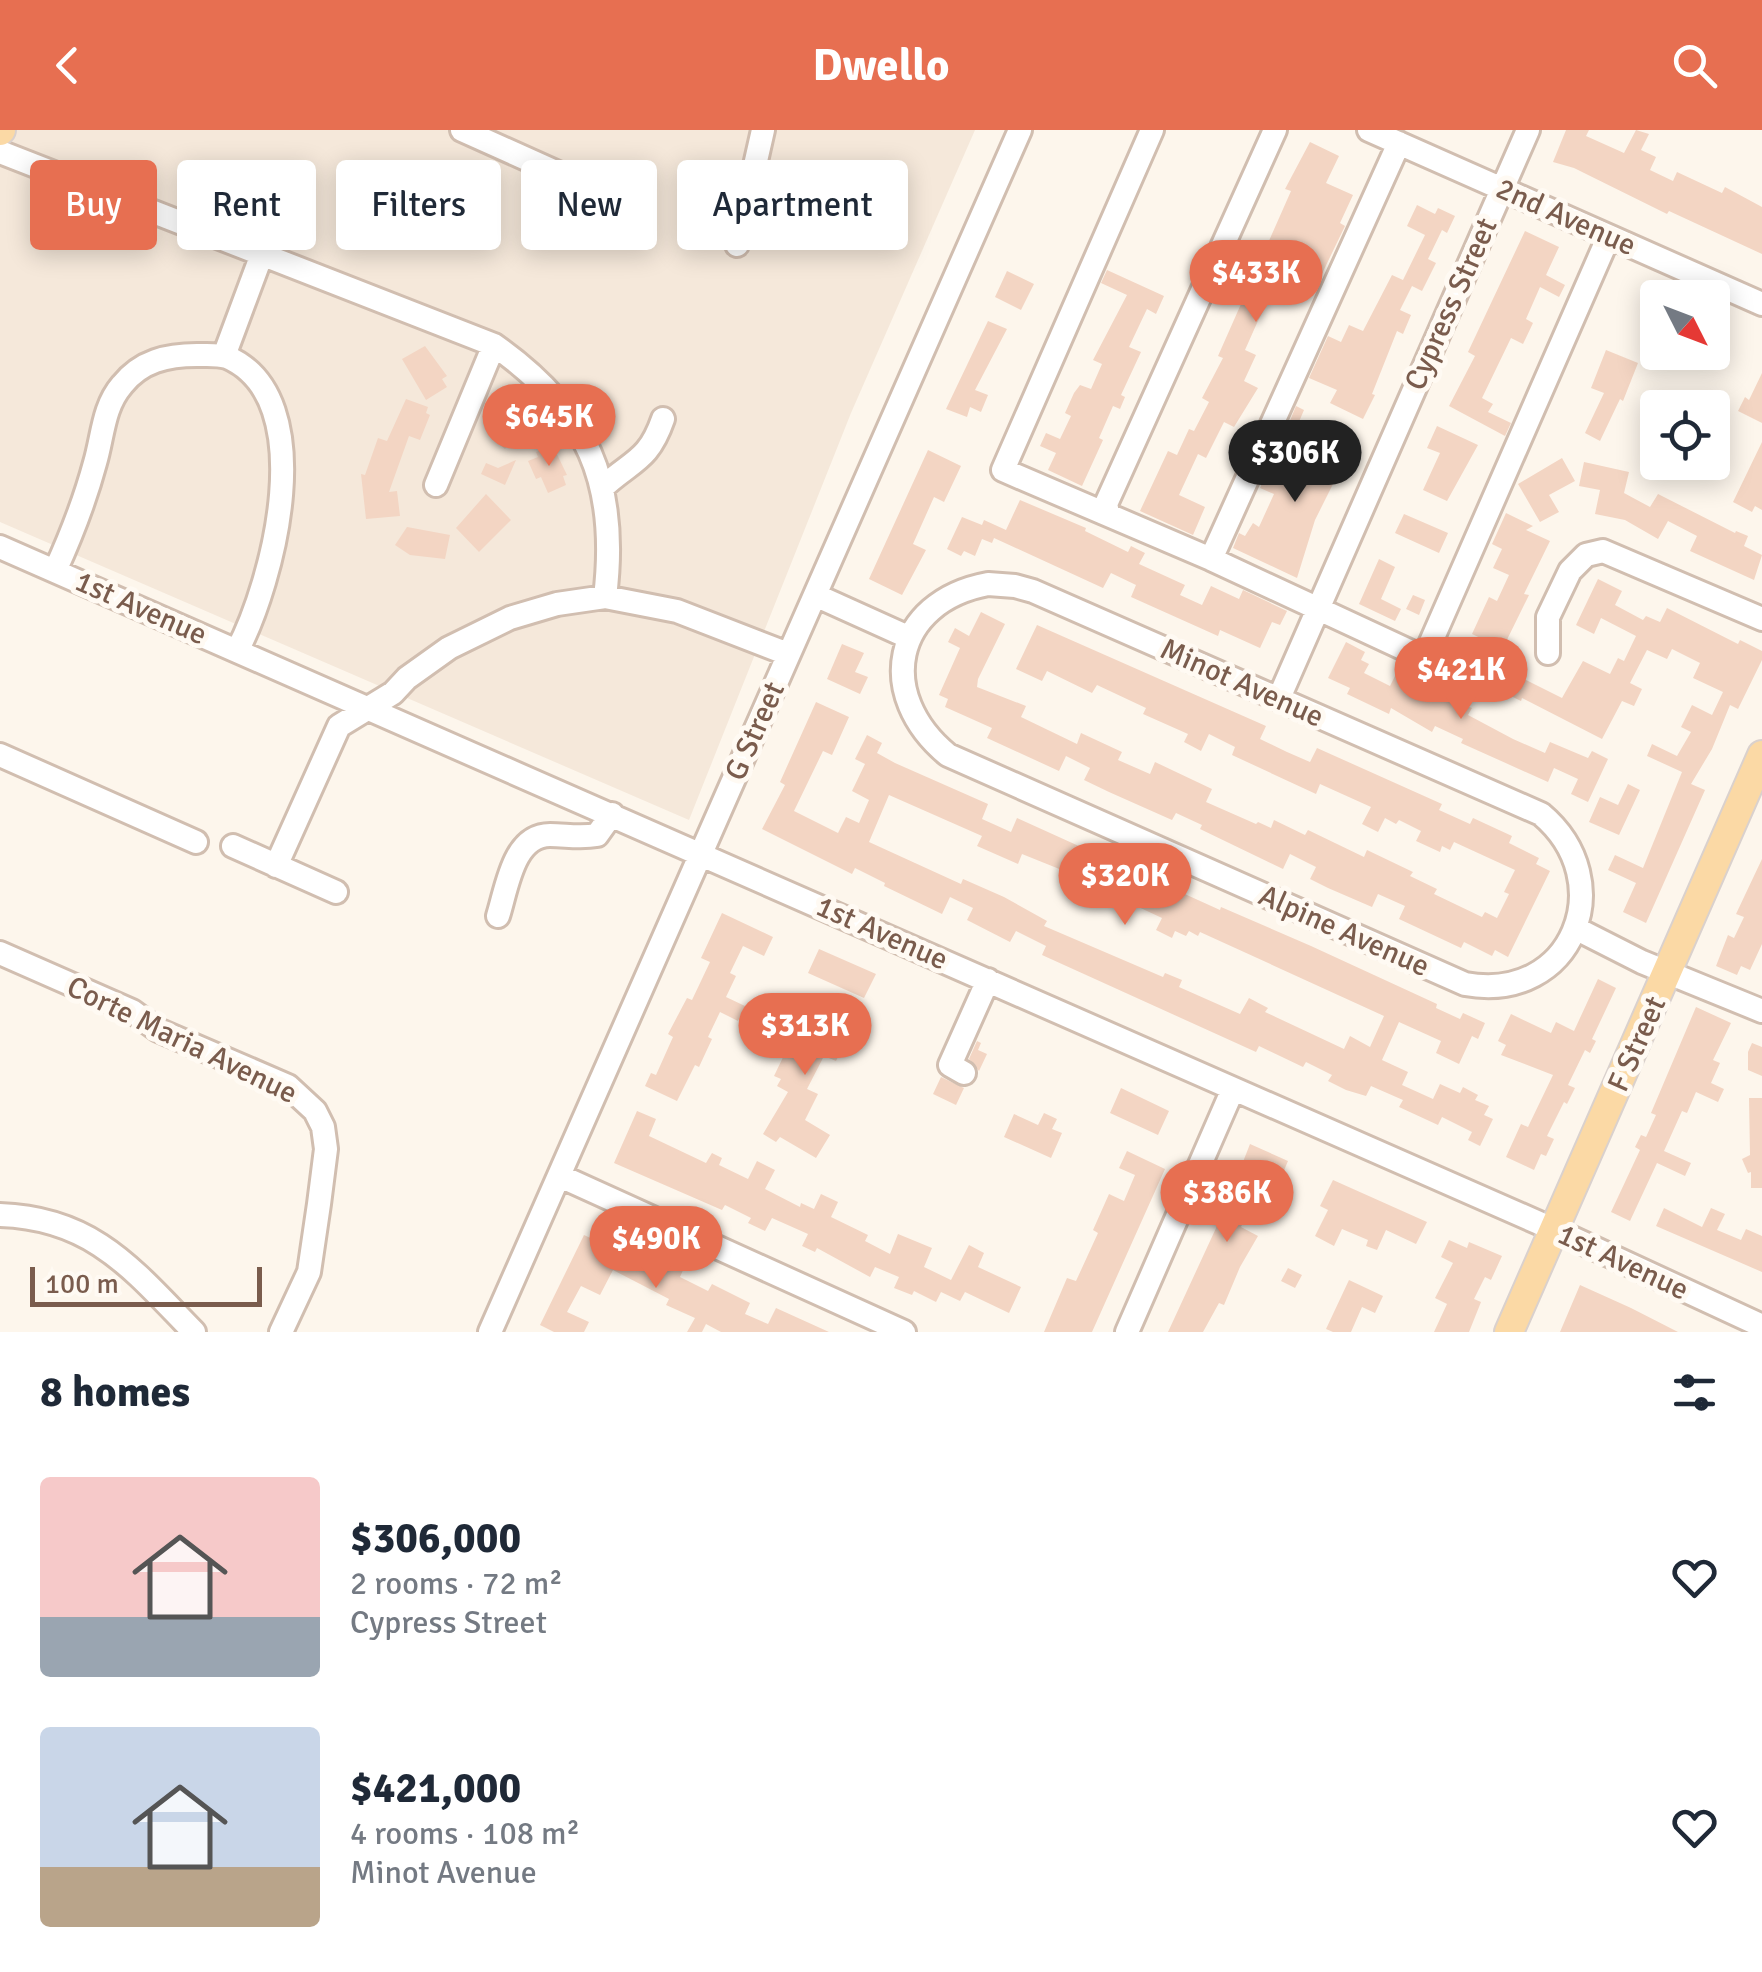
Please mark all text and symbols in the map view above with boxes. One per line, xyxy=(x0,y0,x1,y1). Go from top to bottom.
icon: back xyxy=(40,38,95,93)
text: Dwello xyxy=(813,38,949,93)
icon: search xyxy=(1667,38,1722,93)
chip: Buy xyxy=(30,160,157,250)
chip: Rent xyxy=(177,160,316,250)
chip: Filters xyxy=(336,160,501,250)
chip: New xyxy=(521,160,657,250)
chip: Apartment xyxy=(677,160,908,250)
street label: 2nd Avenue xyxy=(1490,170,1642,264)
street label: Cypress Street xyxy=(1397,212,1505,396)
pin: $433K xyxy=(1186,240,1326,325)
text: $433K xyxy=(1212,253,1300,292)
north arrow xyxy=(1640,280,1730,370)
map controls xyxy=(1640,280,1730,480)
pin: $645K xyxy=(479,384,619,469)
button: locate xyxy=(1640,390,1730,480)
text: $645K xyxy=(505,397,593,436)
pin: $306K xyxy=(1225,420,1365,505)
text: $306K xyxy=(1251,433,1339,472)
street label: 1st Avenue xyxy=(69,563,213,653)
street label: Minot Avenue xyxy=(1155,631,1329,735)
pin: $421K xyxy=(1391,637,1531,722)
text: $421K xyxy=(1417,650,1505,689)
street label: G Street xyxy=(717,676,793,786)
pin: $320K xyxy=(1055,843,1195,928)
text: $320K xyxy=(1081,856,1169,895)
street label: Alpine Avenue xyxy=(1253,877,1435,985)
street label: 1st Avenue xyxy=(810,888,954,978)
street label: Corte Maria Avenue xyxy=(61,968,303,1112)
street label: F Street xyxy=(1600,991,1674,1097)
pin: $313K xyxy=(735,993,875,1078)
text: $313K xyxy=(761,1006,849,1045)
pin: $386K xyxy=(1157,1160,1297,1245)
text: $386K xyxy=(1183,1173,1271,1212)
pin: $490K xyxy=(586,1206,726,1291)
street label: 1st Avenue xyxy=(1552,1216,1694,1308)
text: $490K xyxy=(612,1219,700,1258)
scale bar xyxy=(30,1262,262,1306)
text: 100 m xyxy=(45,1267,119,1301)
icon: filters xyxy=(1667,1365,1722,1420)
text: 8 homes xyxy=(40,1367,190,1418)
text: $306,000 xyxy=(350,1513,521,1564)
icon: home xyxy=(120,1517,240,1637)
icon: heart xyxy=(1667,1550,1722,1605)
text: 2 rooms · 72 m² xyxy=(350,1564,563,1603)
text: Cypress Street xyxy=(350,1603,547,1642)
text: $421,000 xyxy=(350,1763,521,1814)
icon: home xyxy=(120,1767,240,1887)
icon: heart xyxy=(1667,1800,1722,1855)
text: 4 rooms · 108 m² xyxy=(350,1814,580,1853)
text: Minot Avenue xyxy=(350,1853,537,1892)

